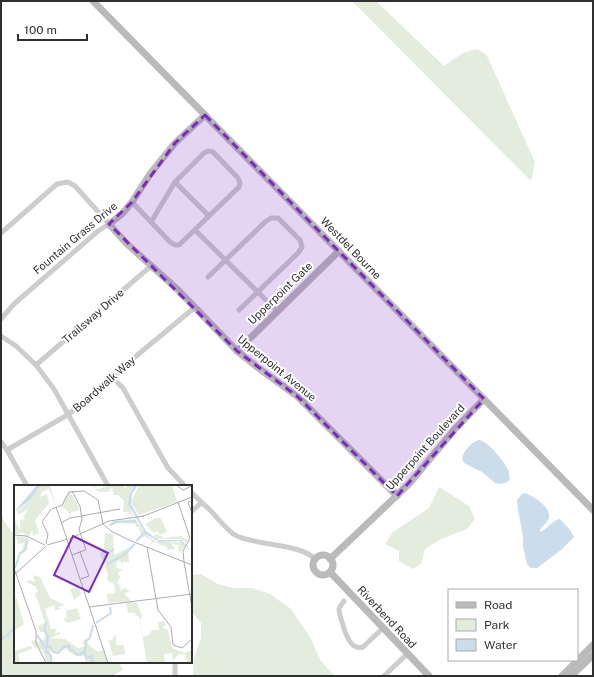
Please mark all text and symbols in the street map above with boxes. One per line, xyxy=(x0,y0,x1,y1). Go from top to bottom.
scale bar xyxy=(18,16,87,42)
text: 100 m xyxy=(24,23,57,37)
street label: Fountain Grass Drive xyxy=(31,199,119,277)
street label: Westdel Bourne xyxy=(318,215,384,281)
street label: Upperpoint Gate xyxy=(246,259,314,327)
street label: Trailsway Drive xyxy=(60,286,126,346)
street label: Upperpoint Avenue xyxy=(235,333,319,403)
street label: Boardwalk Way xyxy=(70,354,138,414)
street label: Upperpoint Boulevard xyxy=(383,402,467,492)
inset map xyxy=(14,485,192,663)
street label: Riverbend Road xyxy=(355,583,419,651)
legend xyxy=(448,589,578,661)
text: Road xyxy=(484,598,512,612)
text: Park xyxy=(484,618,510,632)
text: Water xyxy=(484,638,518,652)

